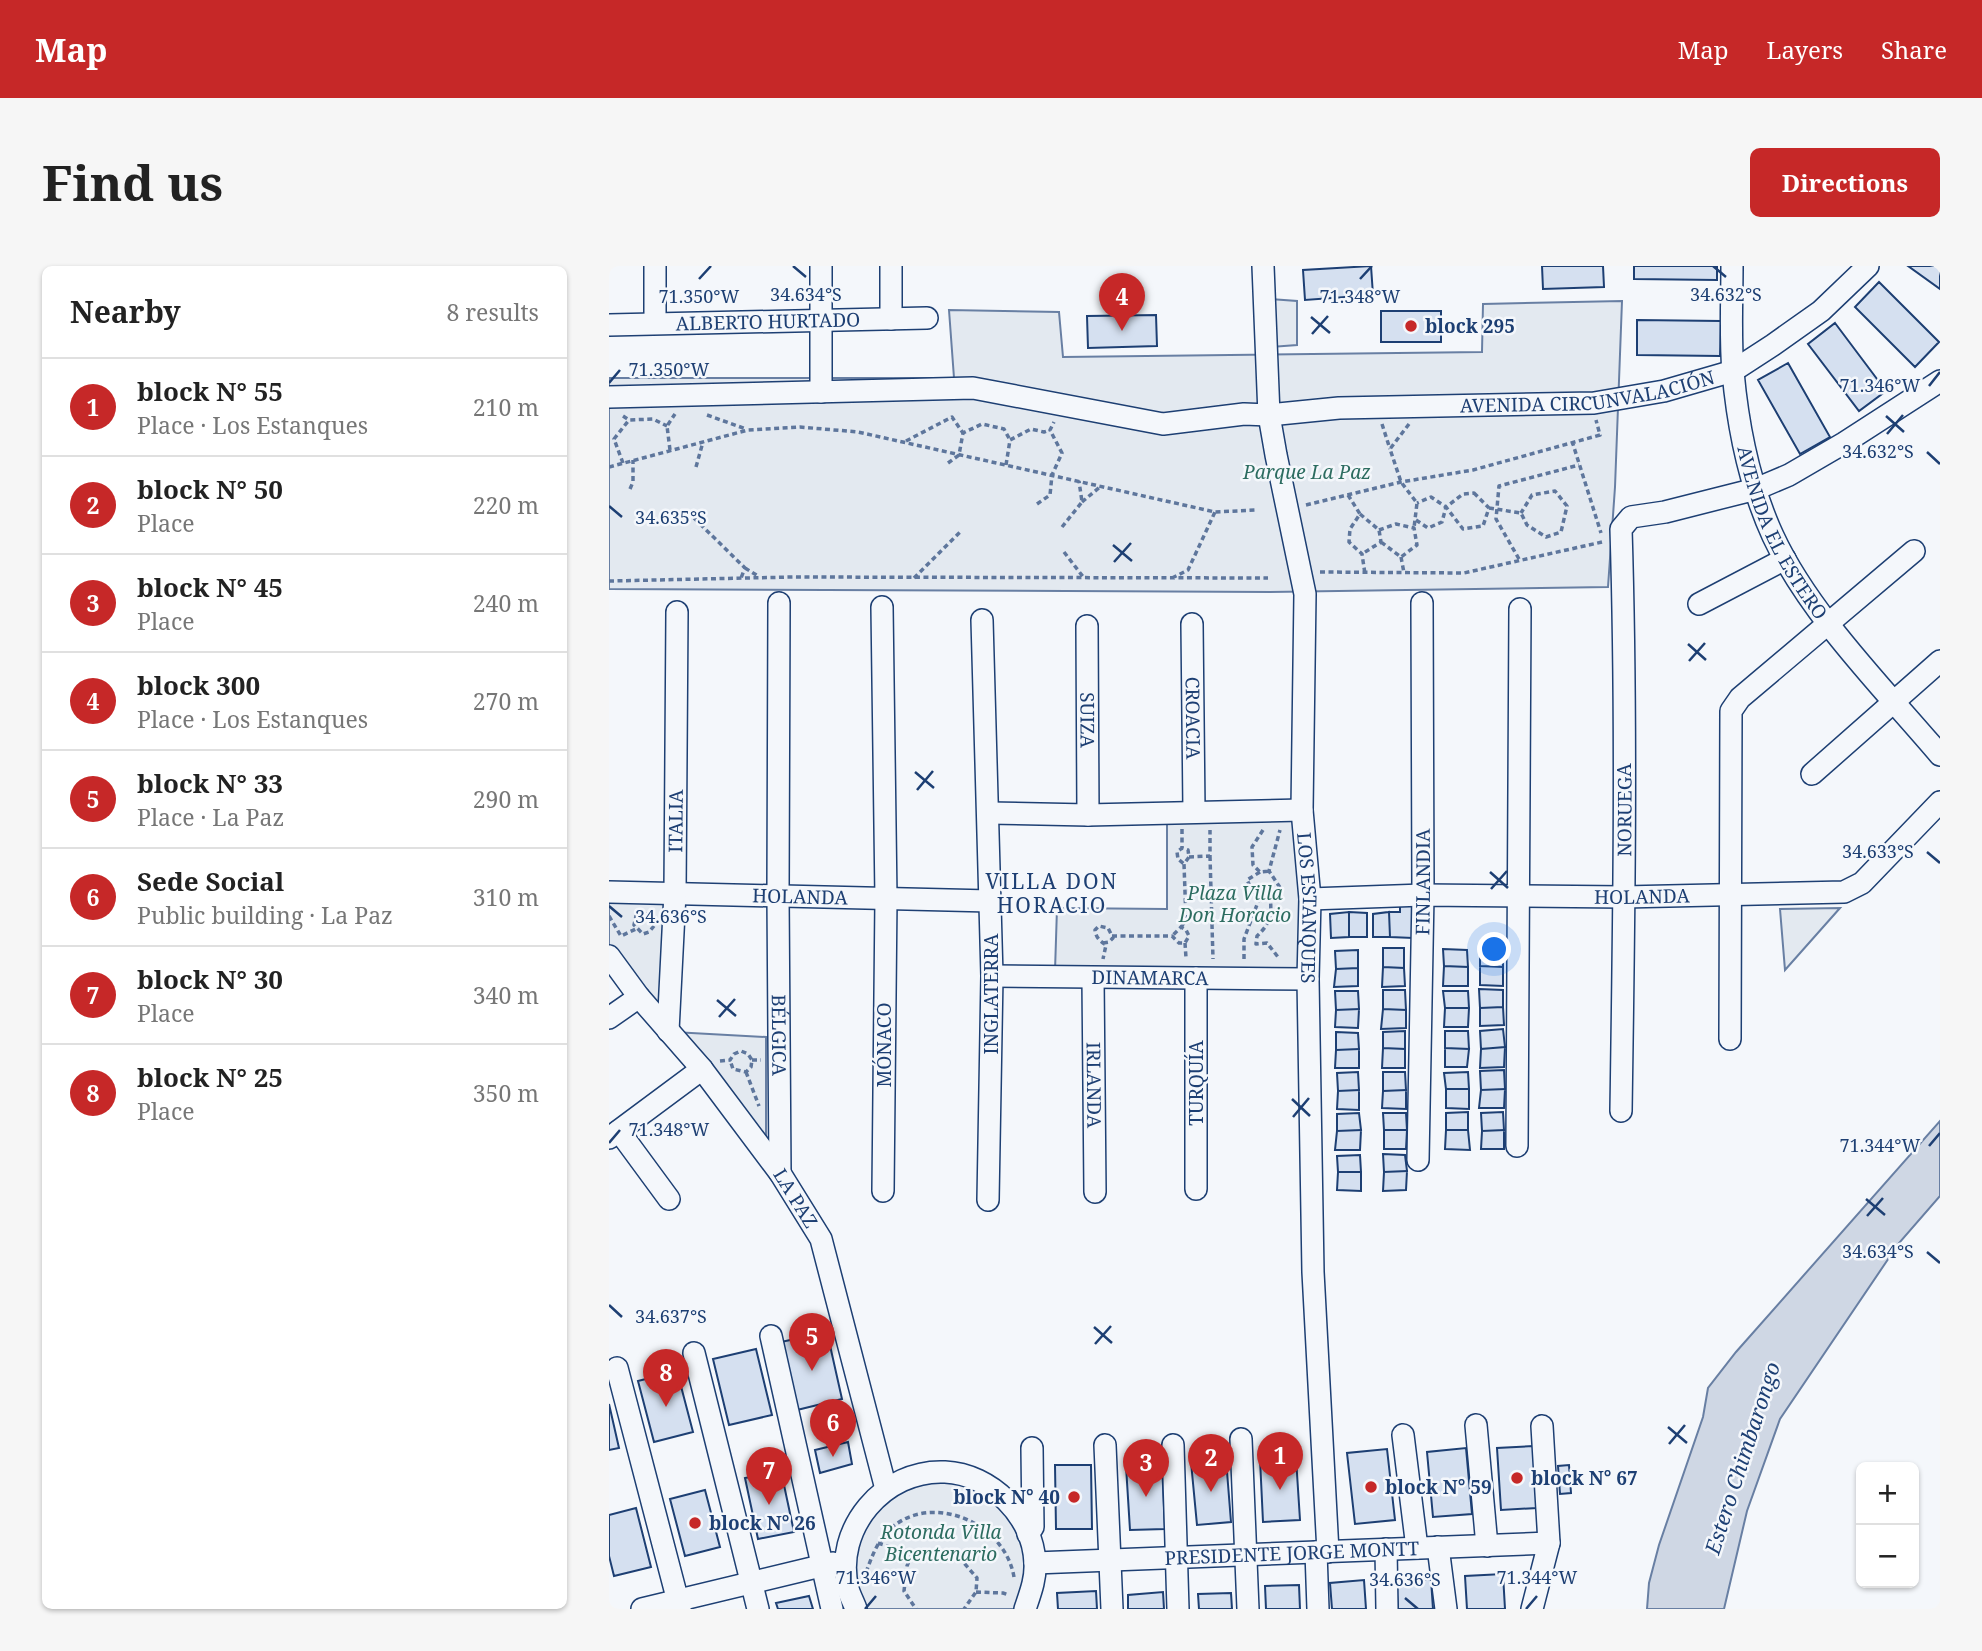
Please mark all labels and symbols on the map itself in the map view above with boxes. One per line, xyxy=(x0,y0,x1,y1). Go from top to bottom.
pin: 4 xyxy=(1099,273,1145,331)
text: 34.634°S xyxy=(770,282,842,306)
text: 34.632°S xyxy=(1690,282,1762,306)
text: 71.350°W xyxy=(659,284,740,308)
text: 71.348°W xyxy=(1320,284,1401,308)
street label: ALBERTO HURTADO xyxy=(675,306,861,337)
place label: block 295 xyxy=(1425,313,1515,339)
marker: block 295 xyxy=(1403,318,1419,334)
text: 71.350°W xyxy=(629,357,710,381)
street label: AVENIDA CIRCUNVALACIÓN xyxy=(1460,364,1718,419)
text: 71.346°W xyxy=(1840,373,1921,397)
text: 34.632°S xyxy=(1842,439,1914,463)
street label: AVENIDA EL ESTERO xyxy=(1731,443,1833,625)
park label: Parque La Paz xyxy=(1242,459,1371,485)
text: 34.635°S xyxy=(635,505,707,529)
street label: CROACIA xyxy=(1180,677,1206,760)
street label: SUIZA xyxy=(1074,692,1101,748)
street label: NORUEGA xyxy=(1611,763,1637,857)
street label: ITALIA xyxy=(662,789,689,853)
street label: FINLANDIA xyxy=(1409,828,1436,936)
street label: LOS ESTANQUES xyxy=(1291,831,1323,984)
text: 34.633°S xyxy=(1842,839,1914,863)
district label: VILLA DON HORACIO xyxy=(985,867,1119,919)
park label: Plaza Villa Don Horacio xyxy=(1178,880,1291,928)
street label: HOLANDA xyxy=(752,882,849,911)
street label: HOLANDA xyxy=(1594,882,1691,910)
text: 34.636°S xyxy=(635,904,707,928)
your location xyxy=(1477,932,1511,966)
street label: INGLATERRA xyxy=(978,933,1004,1054)
street label: DINAMARCA xyxy=(1091,964,1209,991)
street label: BÉLGICA xyxy=(766,994,792,1077)
street label: MÓNACO xyxy=(871,1002,897,1088)
street label: TURQUÍA xyxy=(1183,1040,1209,1126)
street label: IRLANDA xyxy=(1081,1042,1107,1129)
text: 71.348°W xyxy=(629,1117,710,1141)
text: 71.344°W xyxy=(1840,1133,1921,1157)
street label: LA PAZ xyxy=(767,1163,824,1233)
text: 34.634°S xyxy=(1842,1239,1914,1263)
text: 34.637°S xyxy=(635,1304,707,1328)
pin: 5 xyxy=(789,1313,835,1371)
pin: 8 xyxy=(643,1349,689,1407)
water label: Estero Chimbarongo xyxy=(1697,1358,1786,1559)
pin: 6 xyxy=(810,1399,856,1457)
pin: 1 xyxy=(1257,1432,1303,1490)
pin: 2 xyxy=(1188,1434,1234,1492)
pin: 3 xyxy=(1123,1439,1169,1497)
pin: 7 xyxy=(746,1447,792,1505)
place label: block N° 67 xyxy=(1531,1465,1638,1491)
marker: block N° 67 xyxy=(1509,1470,1525,1486)
place label: block N° 59 xyxy=(1385,1474,1492,1500)
marker: block N° 59 xyxy=(1363,1479,1379,1495)
place label: block N° 40 xyxy=(953,1484,1060,1510)
marker: block N° 40 xyxy=(1066,1489,1082,1505)
place label: block N° 26 xyxy=(709,1510,816,1536)
marker: block N° 26 xyxy=(687,1515,703,1531)
park label: Rotonda Villa Bicentenario xyxy=(880,1519,1001,1567)
street label: PRESIDENTE JORGE MONTT xyxy=(1164,1535,1420,1571)
text: 71.346°W xyxy=(836,1565,917,1589)
text: 71.344°W xyxy=(1497,1565,1578,1589)
text: 34.636°S xyxy=(1369,1567,1441,1591)

